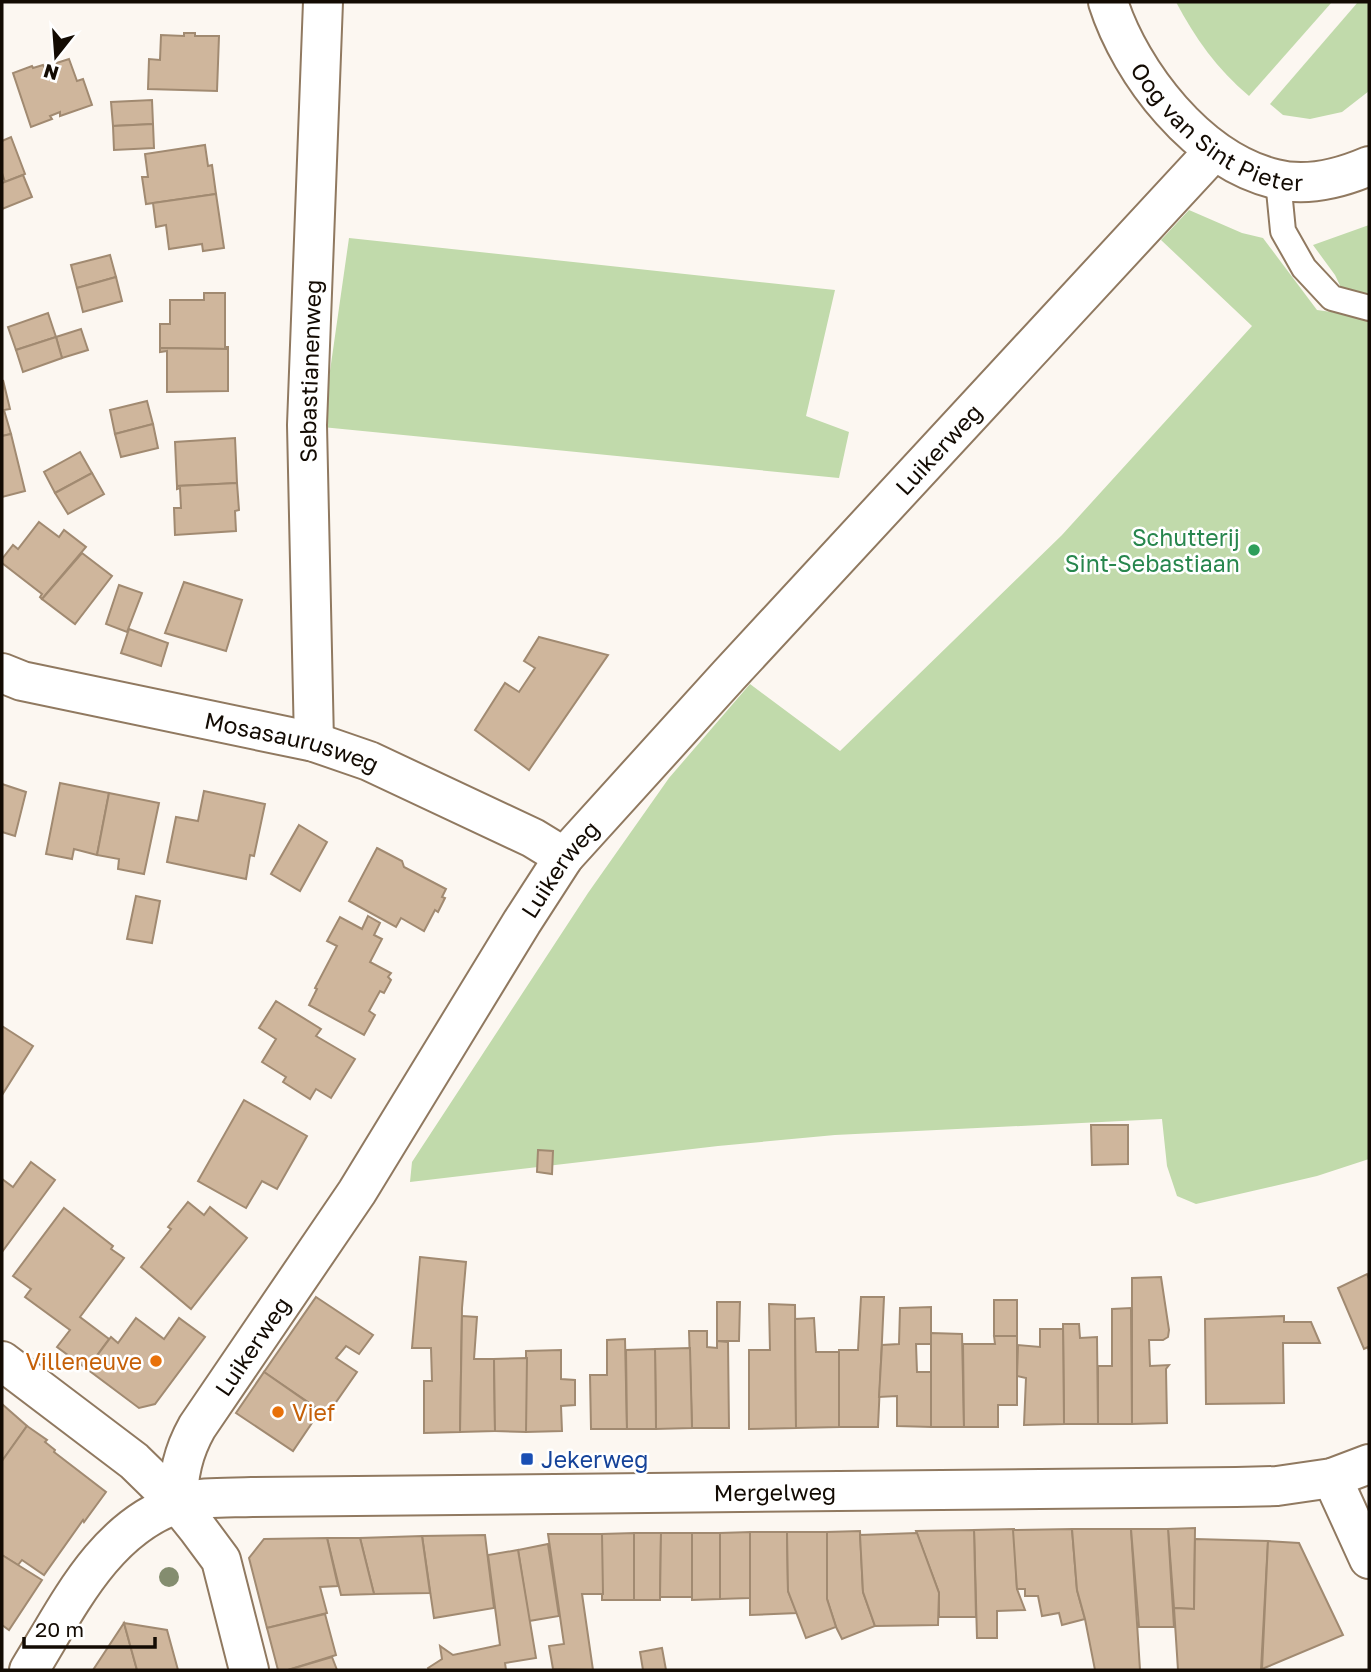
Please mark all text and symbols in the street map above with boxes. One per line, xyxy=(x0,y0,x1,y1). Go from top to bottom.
north arrow xyxy=(21,21,91,91)
street label: Oog van Sint Pieter xyxy=(1125,57,1303,196)
text: N xyxy=(41,60,61,86)
street label: Sebastianenweg xyxy=(293,279,326,463)
street label: Luikerweg xyxy=(889,398,987,500)
place label: Schutterij Sint-Sebastiaan xyxy=(1065,523,1240,577)
marker: Schutterij Sint-Sebastiaan xyxy=(1246,542,1262,558)
street label: Mosasaurusweg xyxy=(202,706,383,778)
street label: Luikerweg xyxy=(515,815,604,923)
street label: Luikerweg xyxy=(208,1291,296,1401)
place label: Villeneuve xyxy=(25,1347,142,1375)
marker: Villeneuve xyxy=(148,1353,164,1369)
place label: Vief xyxy=(292,1398,335,1426)
marker: Vief xyxy=(270,1404,286,1420)
place label: Jekerweg xyxy=(541,1445,648,1473)
marker: Jekerweg xyxy=(519,1451,535,1467)
street label: Mergelweg xyxy=(714,1477,836,1506)
scale bar xyxy=(24,1606,156,1650)
text: 20 m xyxy=(35,1616,84,1642)

